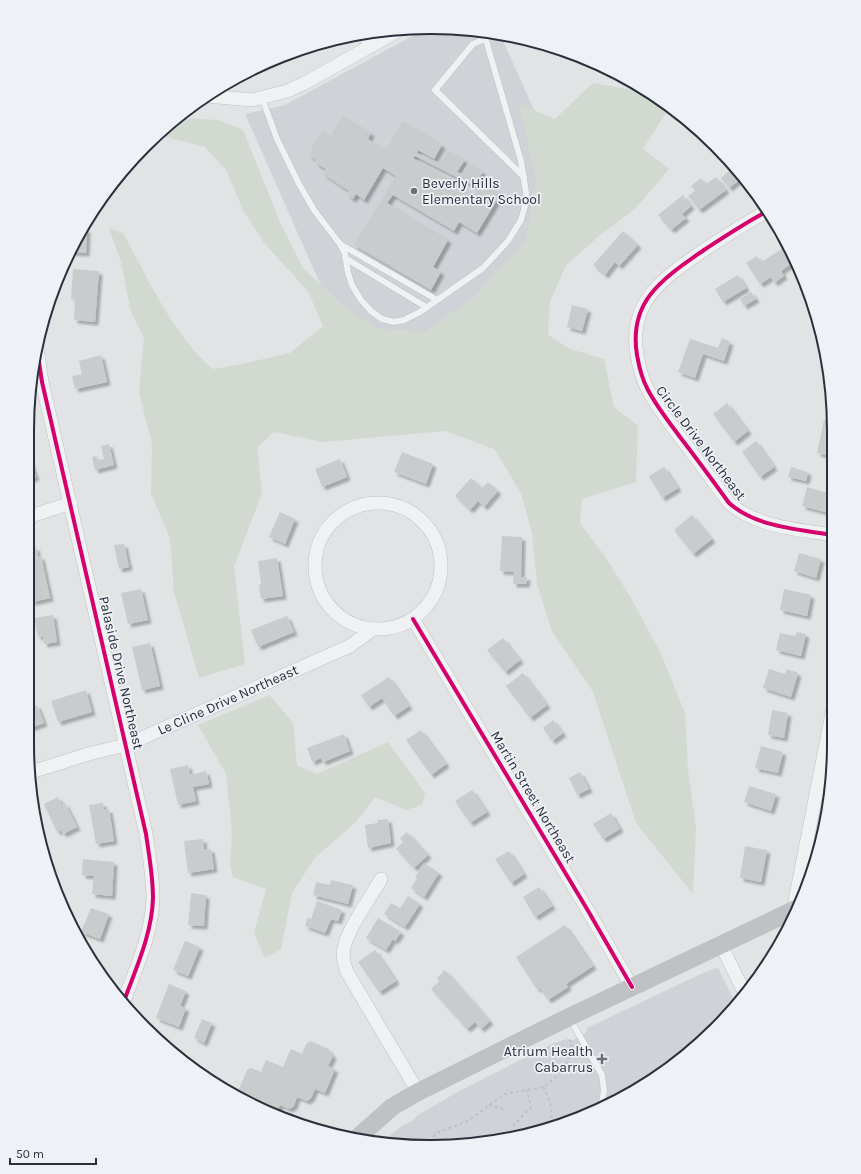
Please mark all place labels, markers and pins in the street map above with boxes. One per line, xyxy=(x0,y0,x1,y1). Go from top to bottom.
place label: Beverly Hills Elementary School xyxy=(422,175,541,208)
marker: Beverly Hills Elementary School xyxy=(409,186,419,196)
place label: Atrium Health Cabarrus xyxy=(504,1043,593,1076)
marker: Atrium Health Cabarrus xyxy=(596,1053,608,1065)

